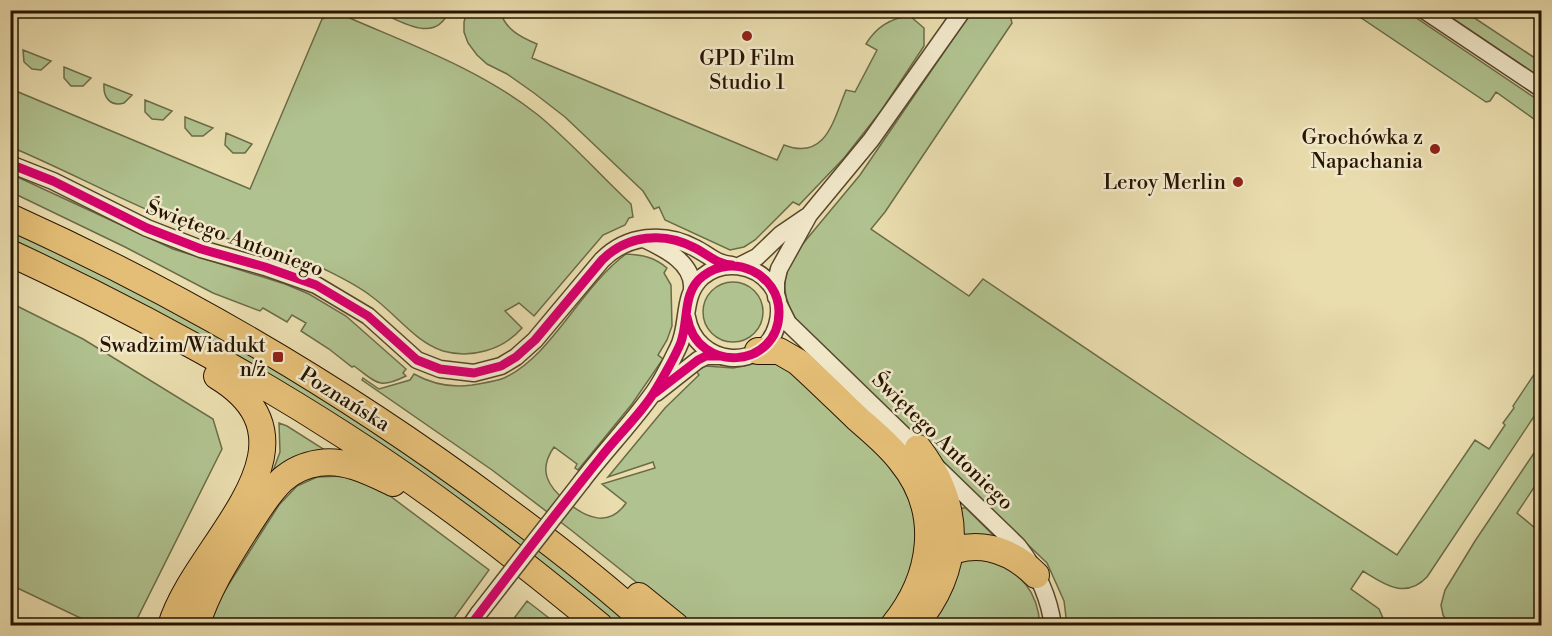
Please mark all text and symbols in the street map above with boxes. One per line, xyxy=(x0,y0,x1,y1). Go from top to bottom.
marker: GPD Film Studio 1 xyxy=(740,29,754,43)
place label: GPD Film Studio 1 xyxy=(699,46,795,96)
place label: Grochówka z Napachania xyxy=(1301,125,1423,175)
marker: Grochówka z Napachania xyxy=(1428,142,1442,156)
place label: Leroy Merlin xyxy=(1103,170,1226,196)
marker: Leroy Merlin xyxy=(1231,175,1245,189)
street label: Świętego Antoniego xyxy=(142,192,328,283)
place label: Swadzim/Wiadukt n/ż xyxy=(100,333,267,383)
marker: Swadzim/Wiadukt n/ż xyxy=(271,350,285,364)
street label: Poznańska xyxy=(294,362,395,438)
street label: Świętego Antoniego xyxy=(866,365,1021,516)

